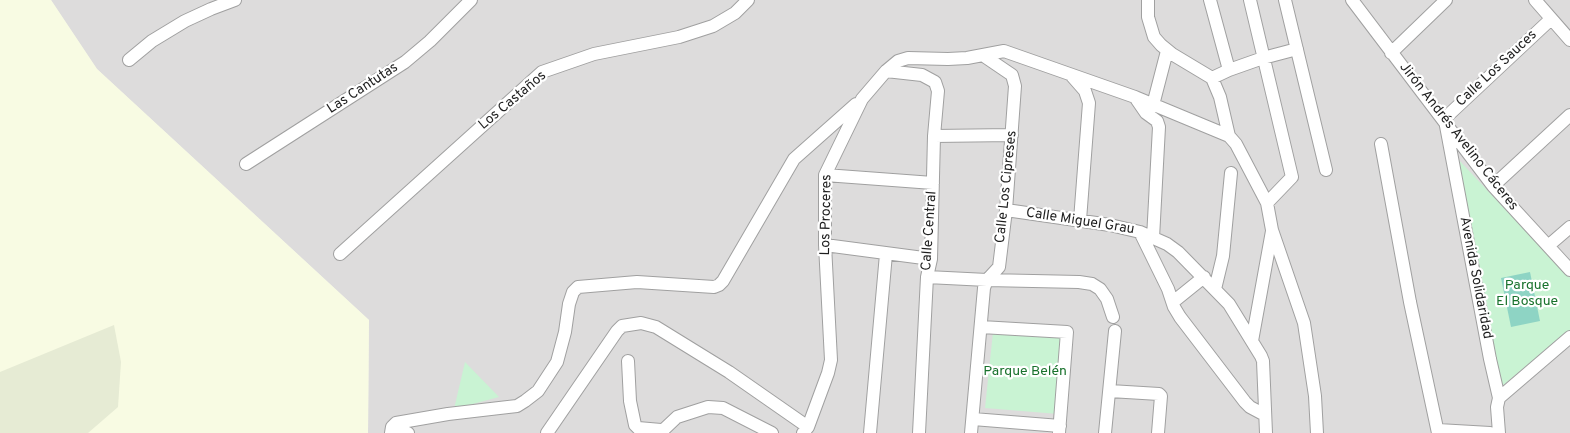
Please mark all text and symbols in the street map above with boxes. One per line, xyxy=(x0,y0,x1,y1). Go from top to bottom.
street label: Calle Los Sauces xyxy=(1453,27,1541,111)
street label: Las Cantutas xyxy=(324,60,402,118)
street label: Jirón Andrés Avelino Cáceres xyxy=(1395,60,1521,214)
street label: Los Castaños xyxy=(476,68,550,134)
street label: Calle Los Cipreses xyxy=(993,130,1021,244)
street label: Los Proceres xyxy=(818,174,836,256)
street label: Calle Central xyxy=(919,191,941,271)
street label: Calle Miguel Grau xyxy=(1025,205,1135,239)
street label: Avenida Solidaridad xyxy=(1455,215,1495,341)
park label: Parque El Bosque xyxy=(1496,278,1558,310)
park label: Parque Belén xyxy=(983,364,1067,380)

